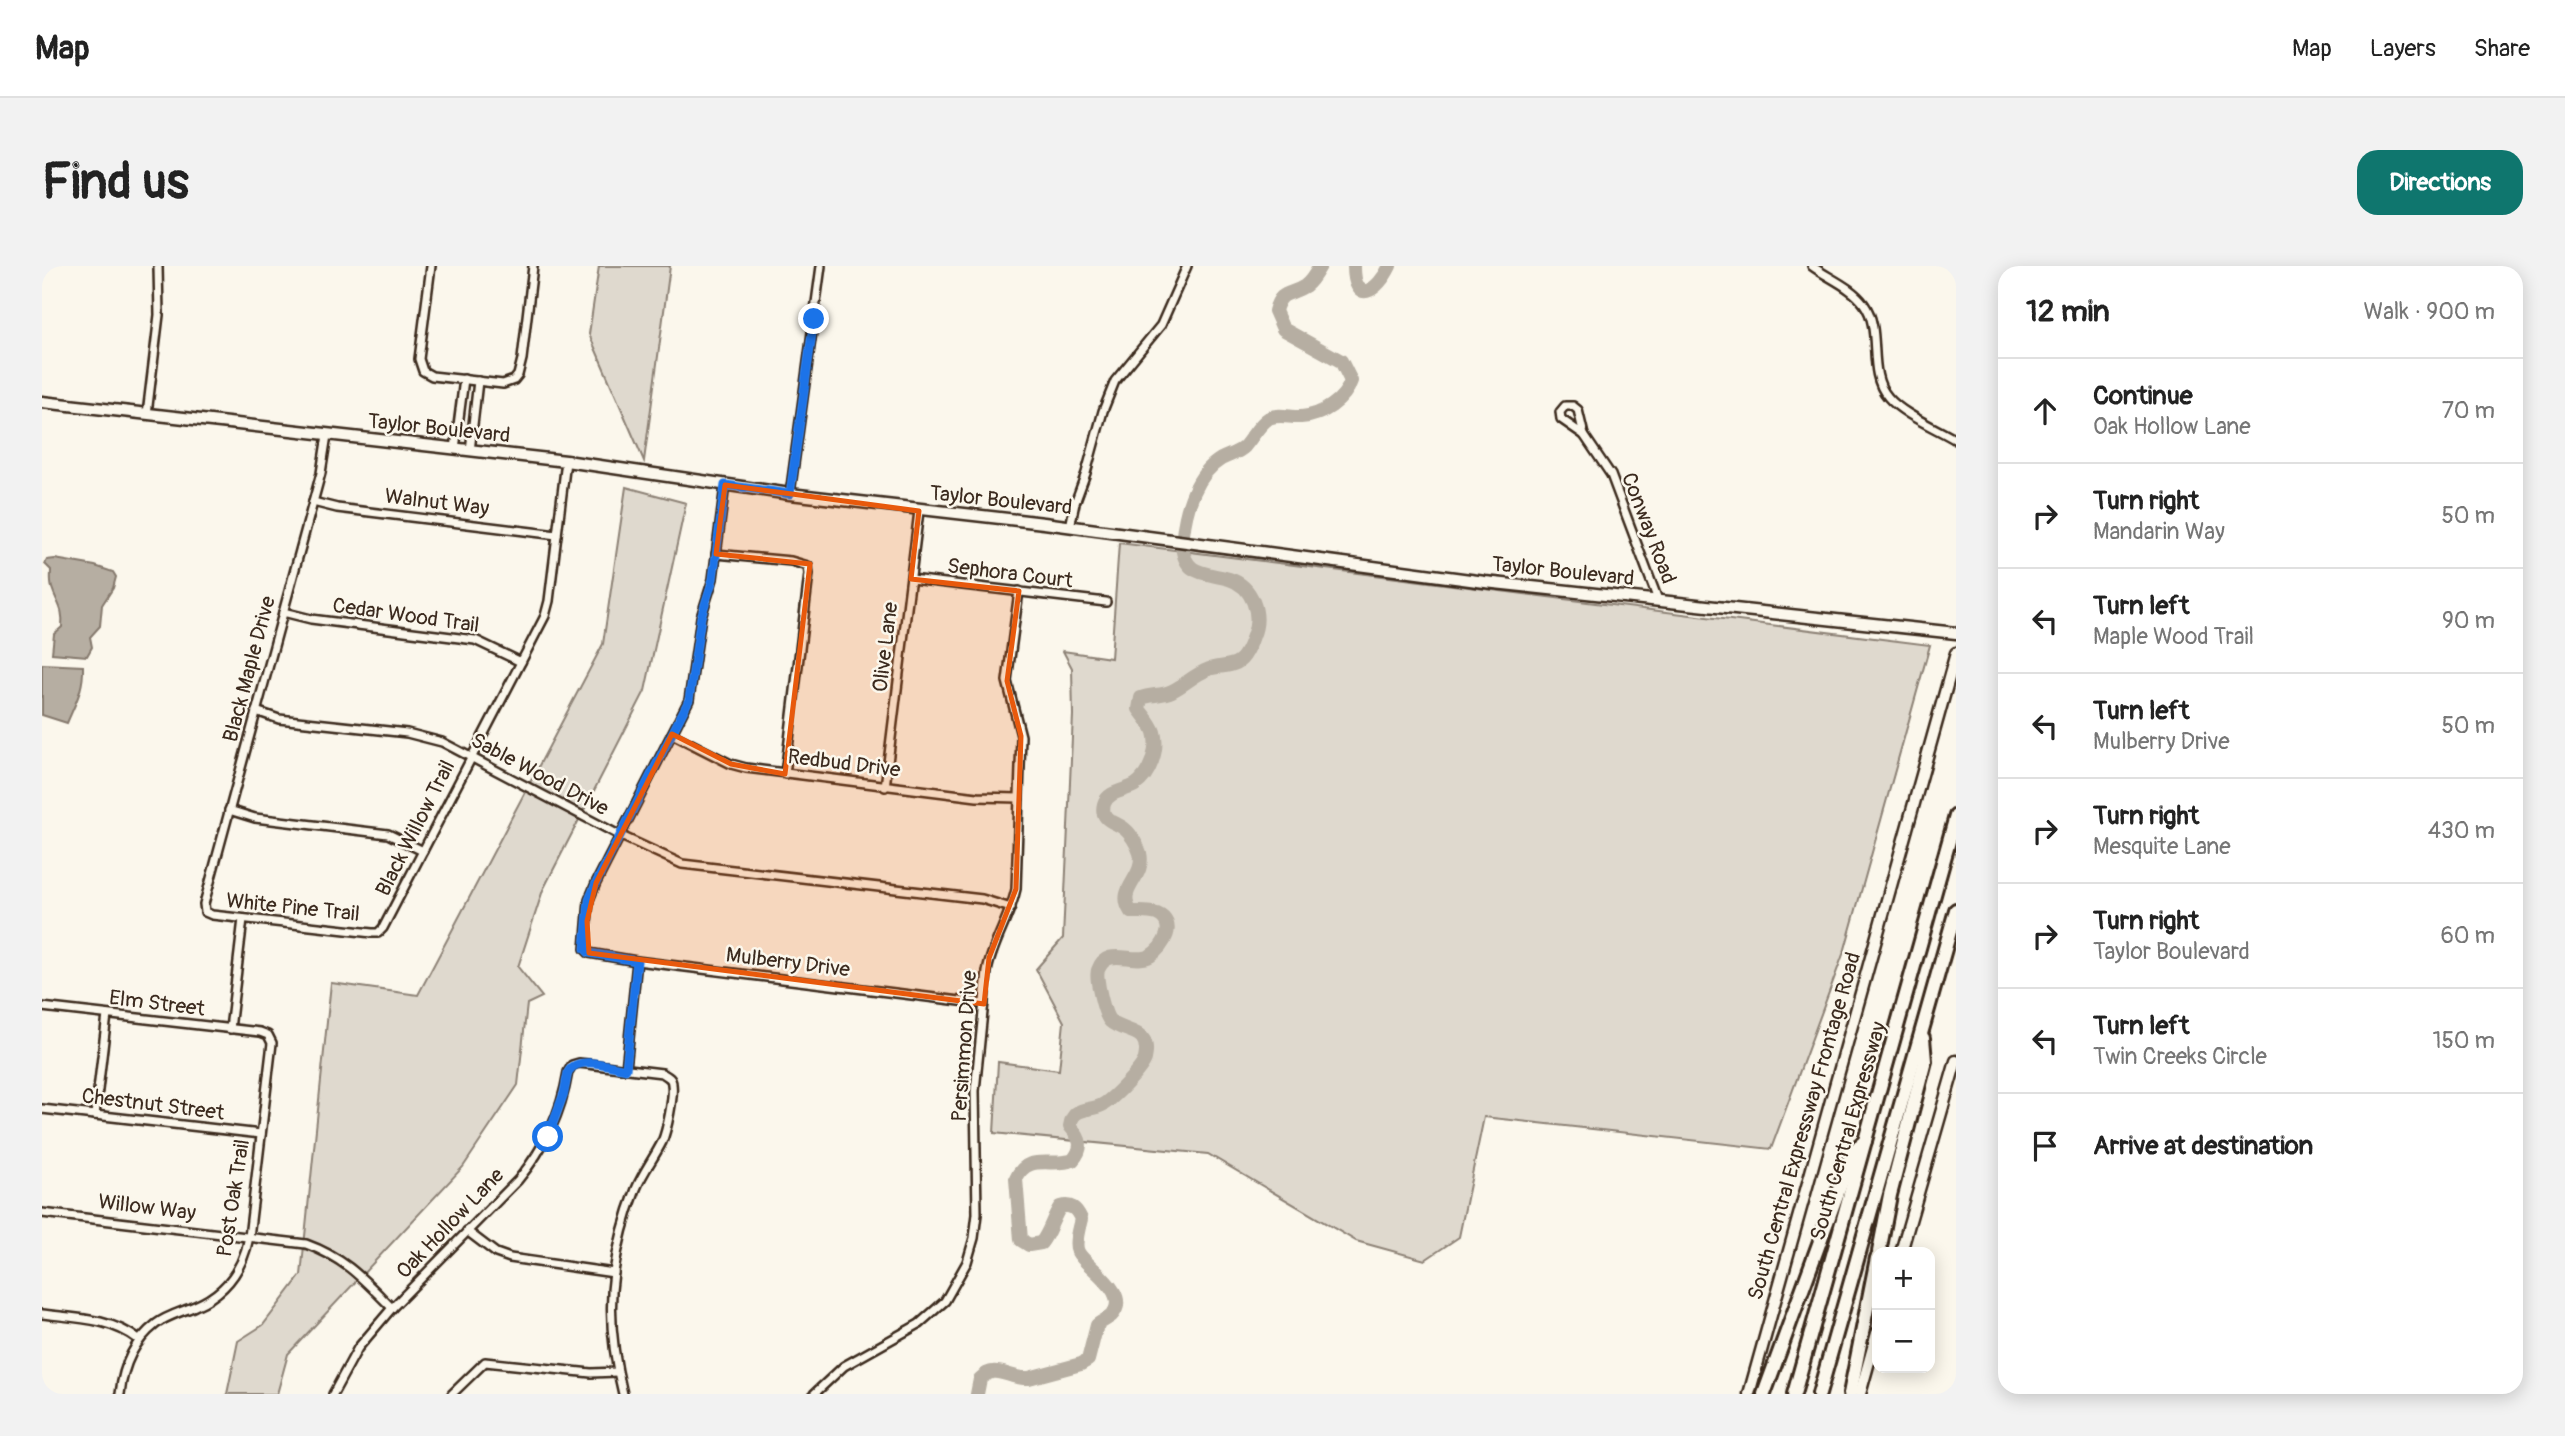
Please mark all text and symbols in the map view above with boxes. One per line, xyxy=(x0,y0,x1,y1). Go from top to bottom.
text: Map xyxy=(35,28,90,69)
text: Map xyxy=(2292,34,2332,63)
text: Layers xyxy=(2370,34,2436,63)
text: Share xyxy=(2474,34,2530,63)
button: Directions xyxy=(2357,150,2523,215)
text: Find us xyxy=(42,152,189,213)
text: 12 min xyxy=(2026,293,2110,330)
text: Walk · 900 m xyxy=(2364,297,2495,326)
route end xyxy=(798,303,829,334)
text: Continue xyxy=(2093,380,2193,412)
icon: ahead xyxy=(2026,392,2064,430)
text: 70 m xyxy=(2442,396,2495,425)
street label: Taylor Boulevard xyxy=(366,408,512,449)
text: Oak Hollow Lane xyxy=(2093,412,2251,441)
street label: Conway Road xyxy=(1615,469,1682,588)
street label: Taylor Boulevard xyxy=(928,480,1074,521)
street label: Walnut Way xyxy=(383,483,491,522)
text: Turn right xyxy=(2093,485,2199,517)
icon: right xyxy=(2026,497,2064,535)
text: 50 m xyxy=(2441,501,2495,530)
text: Mandarin Way xyxy=(2093,517,2225,546)
street label: Taylor Boulevard xyxy=(1490,551,1636,592)
street label: Sephora Court xyxy=(946,552,1075,595)
text: Turn left xyxy=(2093,590,2189,622)
street label: Black Maple Drive xyxy=(217,592,282,745)
street label: Cedar Wood Trail xyxy=(331,592,481,639)
street label: Olive Lane xyxy=(867,600,904,694)
icon: left xyxy=(2026,602,2064,640)
text: 90 m xyxy=(2442,606,2495,635)
text: Maple Wood Trail xyxy=(2093,622,2254,651)
text: Turn left xyxy=(2093,695,2189,727)
icon: left xyxy=(2026,707,2064,745)
text: 50 m xyxy=(2441,711,2495,740)
street label: Sable Wood Drive xyxy=(466,727,614,822)
text: Mulberry Drive xyxy=(2093,727,2230,756)
street label: Redbud Drive xyxy=(786,743,902,784)
street label: Black Willow Trail xyxy=(370,756,461,901)
text: Turn right xyxy=(2093,800,2199,832)
icon: right xyxy=(2026,812,2064,850)
text: 430 m xyxy=(2428,816,2495,845)
text: Mesquite Lane xyxy=(2093,832,2231,861)
street label: White Pine Trail xyxy=(225,887,361,928)
text: Turn right xyxy=(2093,905,2199,937)
icon: right xyxy=(2026,917,2064,955)
text: 60 m xyxy=(2440,921,2495,950)
text: Taylor Boulevard xyxy=(2093,937,2250,966)
street label: Mulberry Drive xyxy=(724,941,852,984)
street label: South Central Expressway Frontage Road xyxy=(1742,949,1866,1303)
street label: Persimmon Drive xyxy=(946,969,983,1123)
street label: Elm Street xyxy=(108,984,207,1023)
text: Turn left xyxy=(2093,1010,2189,1042)
street label: South Central Expressway xyxy=(1805,1019,1891,1243)
icon: left xyxy=(2026,1022,2064,1060)
text: 150 m xyxy=(2432,1026,2495,1055)
text: Twin Creeks Circle xyxy=(2093,1042,2267,1071)
street label: Chestnut Street xyxy=(80,1082,226,1127)
route start xyxy=(532,1121,563,1152)
icon: arrive xyxy=(2026,1127,2064,1165)
text: Arrive at destination xyxy=(2093,1130,2313,1162)
street label: Post Oak Trail xyxy=(211,1137,256,1259)
street label: Oak Hollow Lane xyxy=(391,1162,511,1285)
street label: Willow Way xyxy=(97,1188,197,1227)
map controls xyxy=(1872,1247,1935,1373)
button: + xyxy=(1872,1247,1935,1310)
button: − xyxy=(1872,1310,1935,1373)

